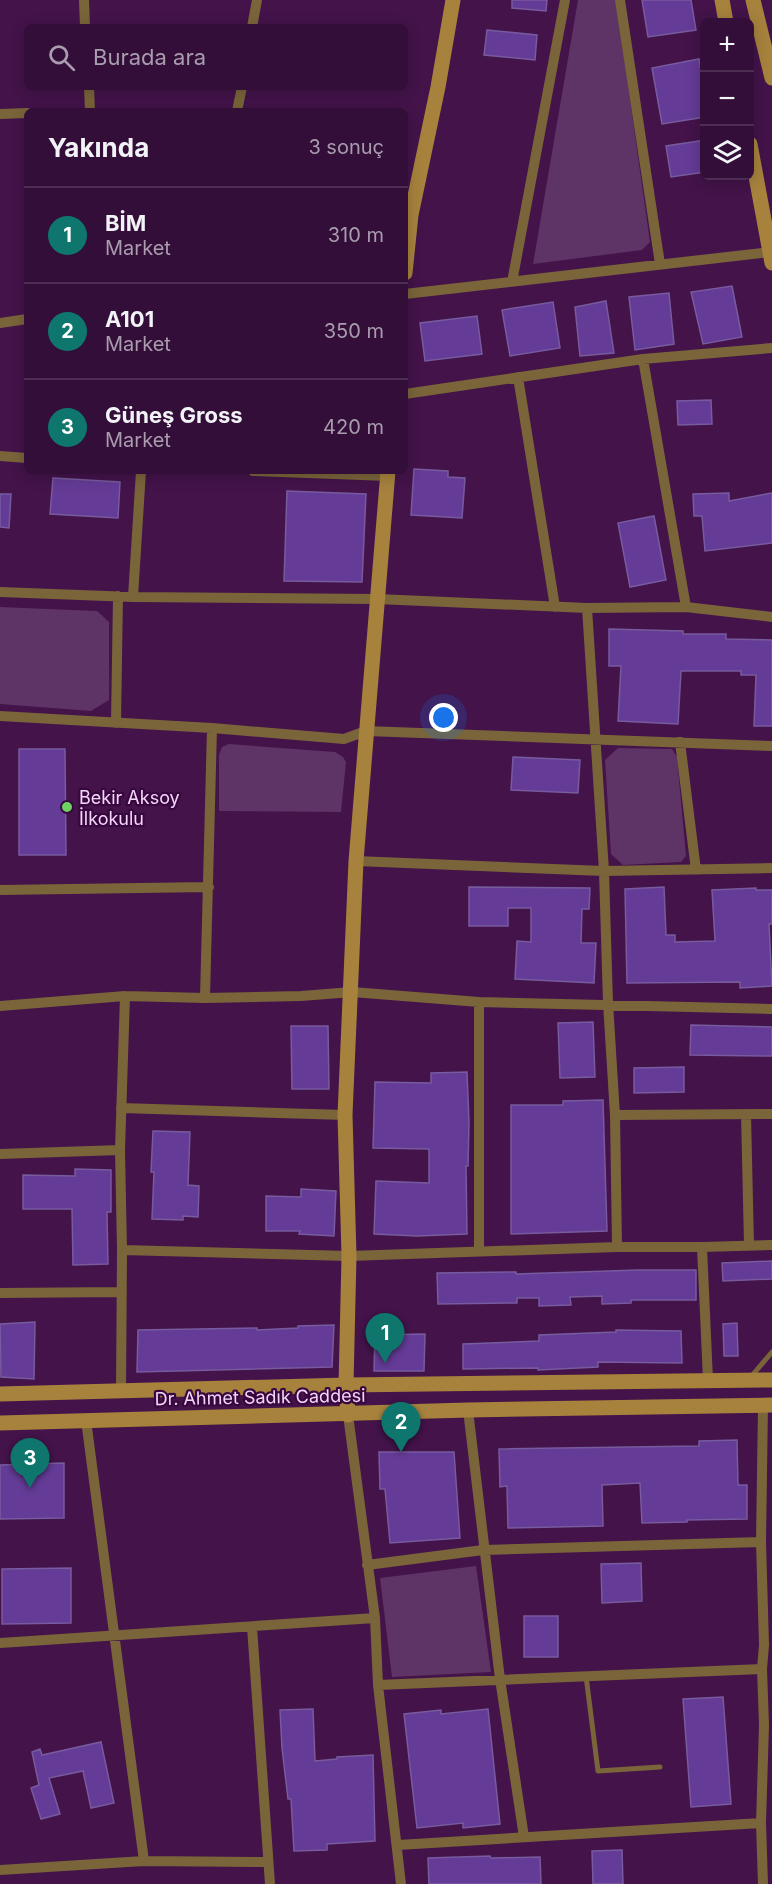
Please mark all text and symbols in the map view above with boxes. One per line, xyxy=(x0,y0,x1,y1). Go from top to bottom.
map controls xyxy=(700,18,754,180)
button: + xyxy=(700,18,754,72)
search box xyxy=(24,24,408,90)
icon: search xyxy=(45,41,78,74)
text: Burada ara xyxy=(93,44,206,70)
button: − xyxy=(700,72,754,126)
button: layers xyxy=(700,126,754,180)
text: Yakında xyxy=(48,132,149,163)
text: 3 sonuç xyxy=(308,135,384,159)
text: BİM xyxy=(105,210,146,236)
text: 1 xyxy=(63,223,72,247)
text: 310 m xyxy=(328,223,384,247)
text: Market xyxy=(105,236,171,260)
text: A101 xyxy=(105,306,154,332)
text: 2 xyxy=(61,319,74,343)
text: 350 m xyxy=(324,319,384,343)
text: Market xyxy=(105,332,171,356)
text: Güneş Gross xyxy=(105,402,243,428)
text: 3 xyxy=(61,415,74,439)
text: 420 m xyxy=(323,415,384,439)
text: Market xyxy=(105,428,171,452)
your location xyxy=(429,703,458,732)
place label: Bekir Aksoy İlkokulu xyxy=(79,787,180,829)
marker: Bekir Aksoy İlkokulu xyxy=(60,800,74,814)
pin: 1 xyxy=(366,1314,404,1363)
street label: Dr. Ahmet Sadık Caddesi xyxy=(154,1385,366,1409)
pin: 2 xyxy=(382,1402,420,1452)
pin: 3 xyxy=(10,1438,50,1488)

